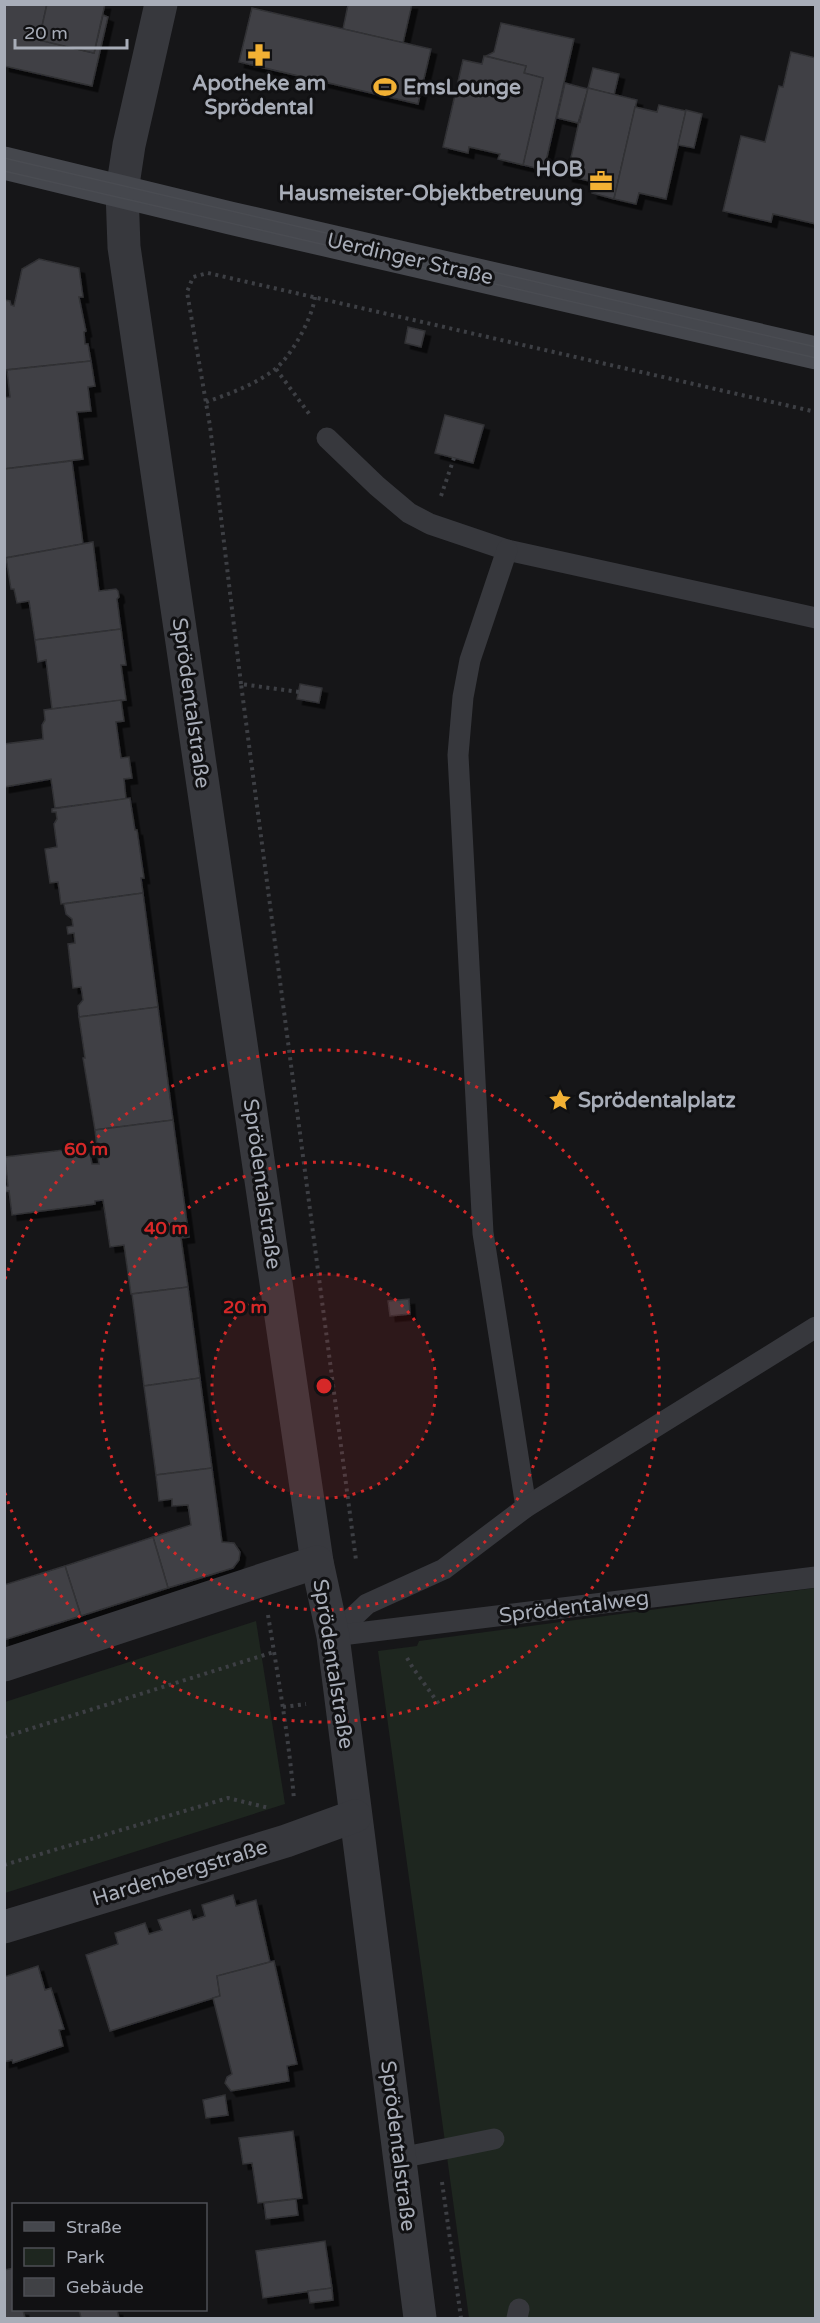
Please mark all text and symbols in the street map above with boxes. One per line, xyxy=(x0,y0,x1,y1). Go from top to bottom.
scale bar xyxy=(15,12,128,50)
text: 20 m xyxy=(24,22,68,44)
pharmacy icon: Apotheke am Sprödental xyxy=(246,42,272,68)
place label: Apotheke am Sprödental xyxy=(192,71,326,120)
sports icon: EmsLounge xyxy=(372,74,398,100)
place label: EmsLounge xyxy=(403,75,521,100)
place label: HOB Hausmeister-Objektbetreuung xyxy=(279,157,583,206)
office icon: HOB Hausmeister-Objektbetreuung xyxy=(588,168,614,194)
street label: Uerdinger Straße xyxy=(324,228,496,290)
street label: Sprödentalstraße xyxy=(167,616,215,790)
place icon: Sprödentalplatz xyxy=(547,1087,573,1113)
place label: Sprödentalplatz xyxy=(578,1088,736,1113)
street label: Sprödentalstraße xyxy=(238,1097,286,1271)
text: 60 m xyxy=(64,1138,108,1160)
text: 40 m xyxy=(144,1217,188,1239)
text: 20 m xyxy=(223,1296,267,1318)
centre of rings xyxy=(314,1376,334,1396)
street label: Sprödentalstraße xyxy=(307,1577,359,1751)
street label: Sprödentalweg xyxy=(498,1585,650,1629)
street label: Hardenbergstraße xyxy=(89,1834,271,1912)
street label: Sprödentalstraße xyxy=(375,2059,421,2233)
legend xyxy=(12,2203,207,2311)
text: Straße xyxy=(66,2216,122,2238)
text: Park xyxy=(66,2246,105,2268)
text: Gebäude xyxy=(66,2276,144,2298)

